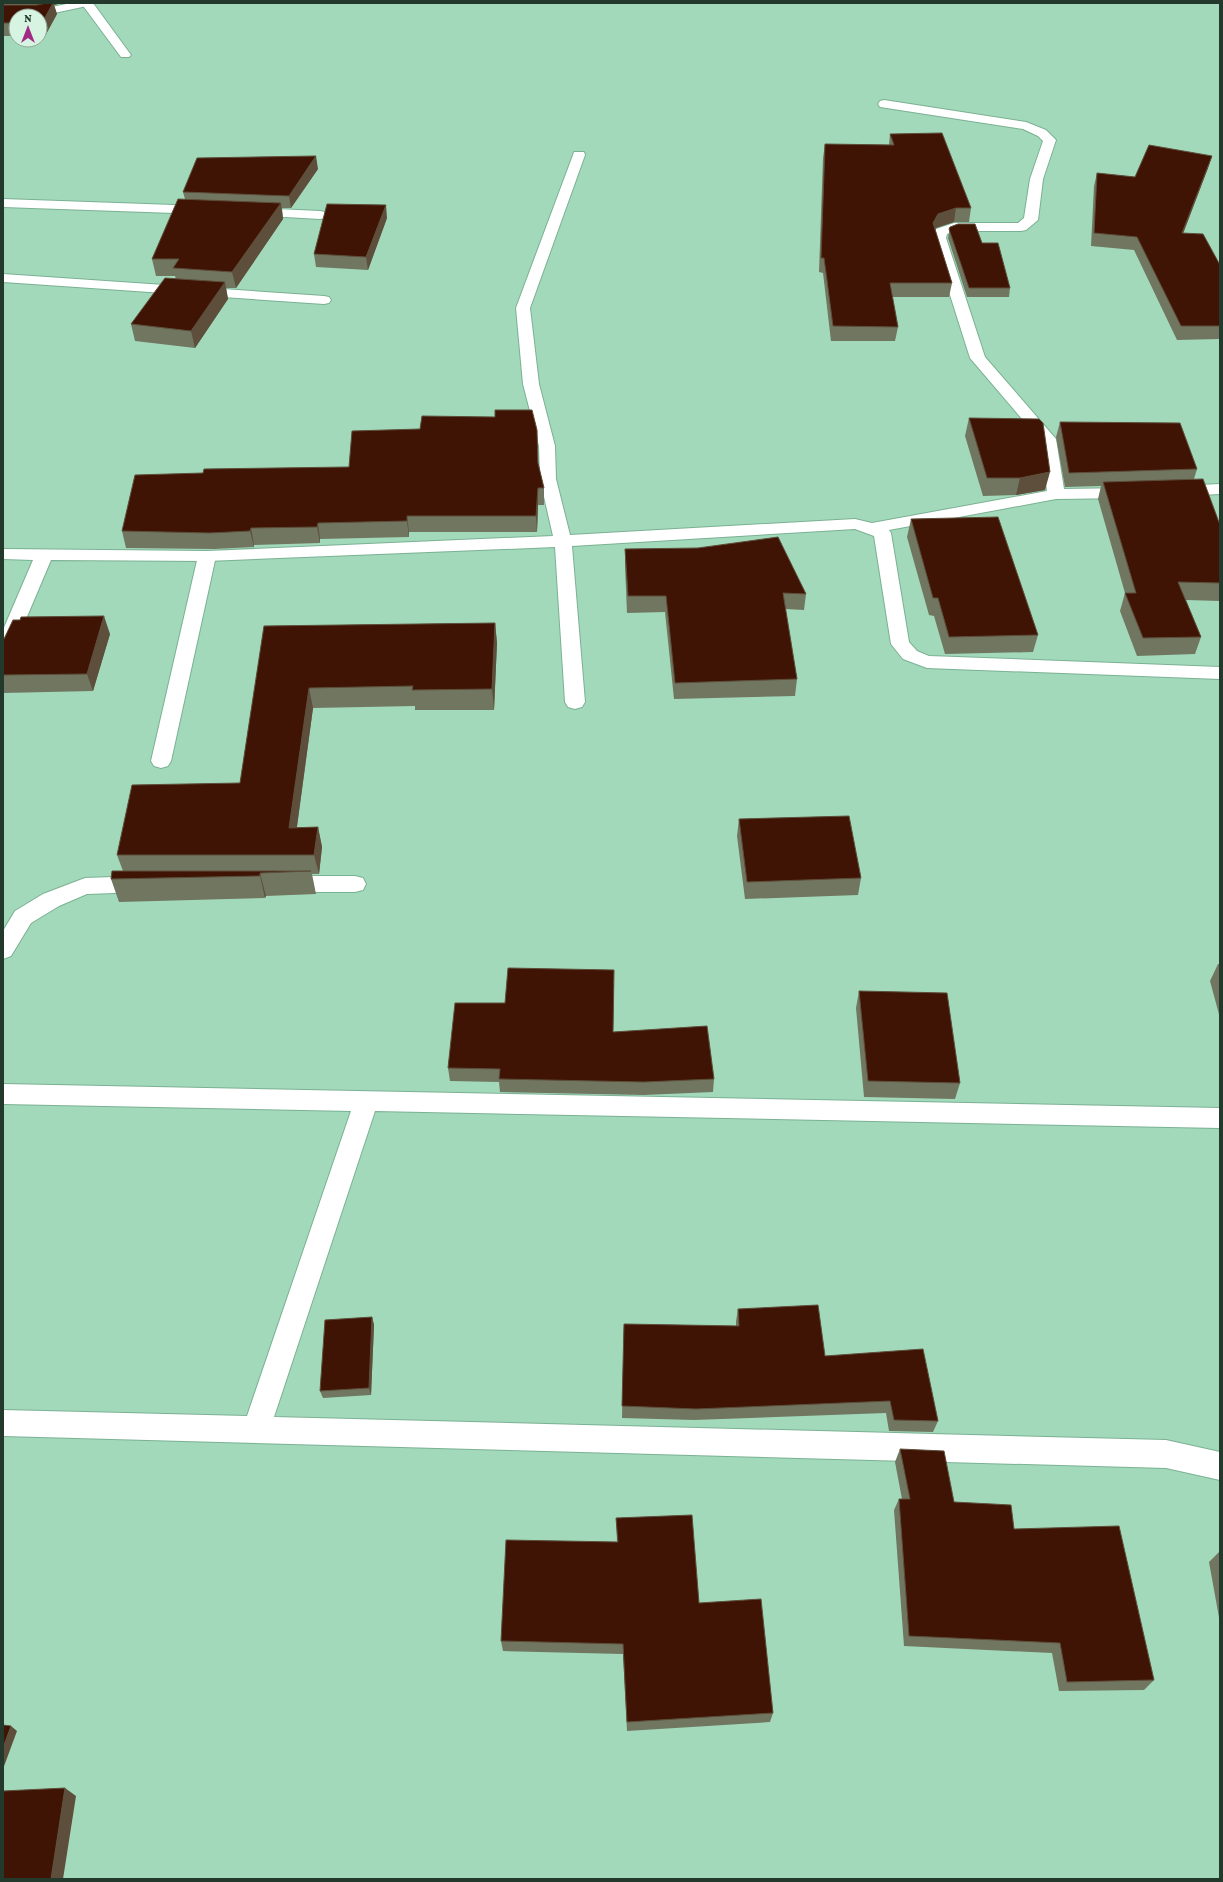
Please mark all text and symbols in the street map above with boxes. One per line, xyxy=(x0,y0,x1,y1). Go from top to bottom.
north arrow xyxy=(8,8,48,48)
text: N xyxy=(24,12,32,24)

